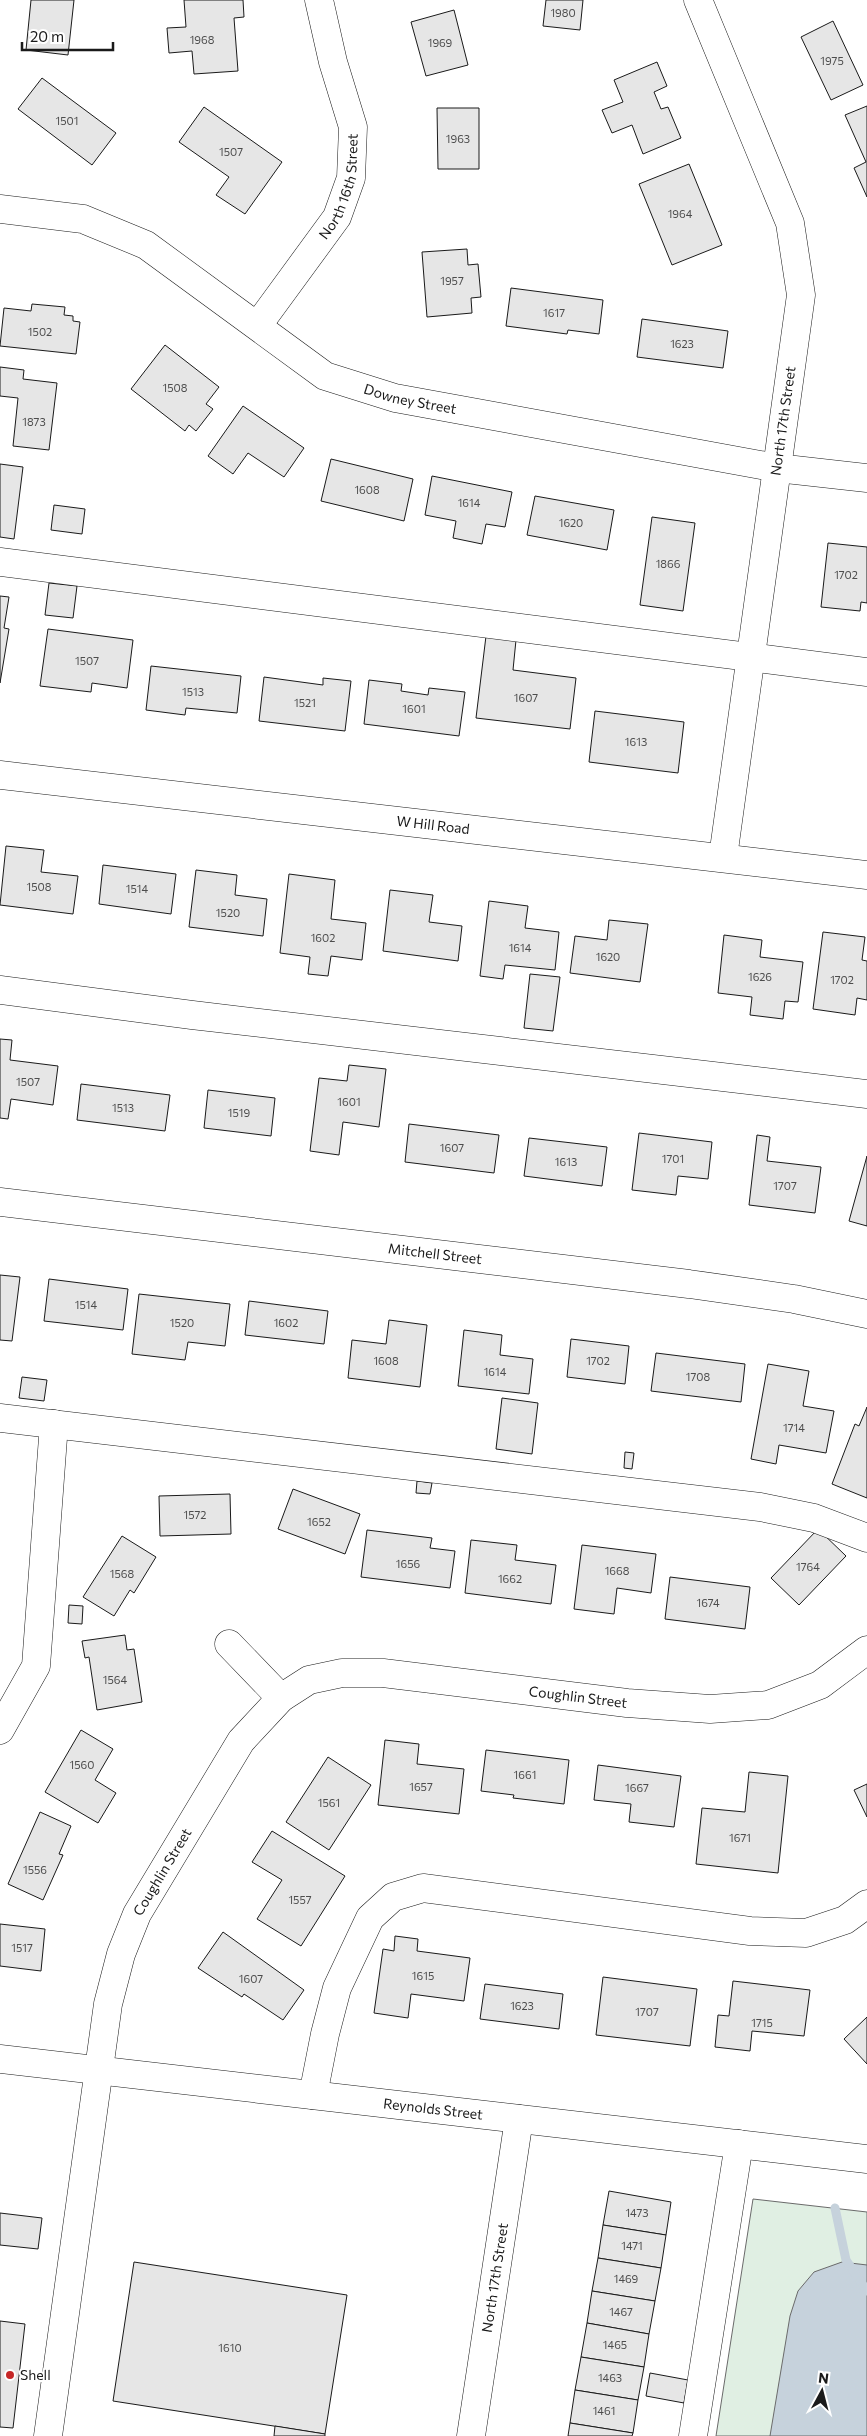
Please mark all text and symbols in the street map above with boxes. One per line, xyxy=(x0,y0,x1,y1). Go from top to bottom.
house number: 1980 xyxy=(550,6,576,19)
scale bar xyxy=(22,20,114,52)
text: 20 m xyxy=(30,27,64,45)
house number: 1968 xyxy=(190,33,215,46)
house number: 1969 xyxy=(428,36,453,49)
house number: 1975 xyxy=(820,54,844,67)
house number: 1501 xyxy=(56,114,78,127)
house number: 1963 xyxy=(446,132,470,145)
street label: North 16th Street xyxy=(315,133,361,242)
house number: 1507 xyxy=(219,145,243,158)
house number: 1964 xyxy=(668,207,693,220)
house number: 1957 xyxy=(440,274,464,287)
house number: 1617 xyxy=(543,306,565,319)
house number: 1502 xyxy=(28,325,52,338)
house number: 1623 xyxy=(670,337,694,350)
street label: North 17th Street xyxy=(766,365,799,477)
street label: Downey Street xyxy=(362,380,458,417)
house number: 1508 xyxy=(163,381,188,394)
house number: 1873 xyxy=(22,415,46,428)
house number: 1608 xyxy=(354,483,380,496)
house number: 1614 xyxy=(458,496,481,509)
house number: 1620 xyxy=(559,516,583,529)
house number: 1866 xyxy=(656,557,681,570)
house number: 1702 xyxy=(834,568,858,581)
house number: 1507 xyxy=(75,654,99,667)
house number: 1513 xyxy=(182,685,204,698)
house number: 1607 xyxy=(514,691,538,704)
house number: 1521 xyxy=(294,696,316,709)
house number: 1601 xyxy=(402,702,426,715)
house number: 1613 xyxy=(625,735,647,748)
street label: W Hill Road xyxy=(396,812,471,837)
house number: 1508 xyxy=(27,880,52,893)
house number: 1514 xyxy=(126,882,149,895)
house number: 1520 xyxy=(216,906,240,919)
house number: 1602 xyxy=(311,931,335,944)
house number: 1614 xyxy=(509,941,532,954)
house number: 1620 xyxy=(596,950,620,963)
house number: 1626 xyxy=(748,970,772,983)
house number: 1702 xyxy=(830,973,854,986)
house number: 1507 xyxy=(16,1075,40,1088)
house number: 1601 xyxy=(337,1095,361,1108)
house number: 1513 xyxy=(112,1101,134,1114)
house number: 1519 xyxy=(228,1106,251,1119)
house number: 1607 xyxy=(440,1141,464,1154)
house number: 1701 xyxy=(662,1152,684,1165)
house number: 1613 xyxy=(555,1155,577,1168)
house number: 1707 xyxy=(773,1179,797,1192)
street label: Mitchell Street xyxy=(387,1239,483,1267)
house number: 1514 xyxy=(75,1298,98,1311)
house number: 1520 xyxy=(170,1316,194,1329)
house number: 1602 xyxy=(274,1316,298,1329)
house number: 1608 xyxy=(373,1354,399,1367)
house number: 1702 xyxy=(586,1354,610,1367)
house number: 1614 xyxy=(484,1365,507,1378)
house number: 1708 xyxy=(686,1370,710,1383)
house number: 1714 xyxy=(783,1421,805,1434)
house number: 1572 xyxy=(184,1508,206,1521)
house number: 1652 xyxy=(307,1515,331,1528)
house number: 1656 xyxy=(396,1557,421,1570)
house number: 1764 xyxy=(796,1560,820,1573)
house number: 1668 xyxy=(605,1564,630,1577)
house number: 1568 xyxy=(110,1567,135,1580)
house number: 1662 xyxy=(498,1572,522,1585)
house number: 1674 xyxy=(696,1596,720,1609)
house number: 1564 xyxy=(103,1673,128,1686)
street label: Coughlin Street xyxy=(528,1682,628,1711)
house number: 1560 xyxy=(70,1758,94,1771)
house number: 1661 xyxy=(514,1768,536,1781)
house number: 1657 xyxy=(409,1780,433,1793)
house number: 1667 xyxy=(625,1781,649,1794)
house number: 1561 xyxy=(318,1796,340,1809)
street label: Coughlin Street xyxy=(129,1825,195,1918)
house number: 1671 xyxy=(729,1831,751,1844)
house number: 1556 xyxy=(23,1863,47,1876)
house number: 1557 xyxy=(288,1893,312,1906)
house number: 1517 xyxy=(11,1941,33,1954)
house number: 1615 xyxy=(412,1969,434,1982)
house number: 1607 xyxy=(239,1972,263,1985)
house number: 1623 xyxy=(510,1999,534,2012)
house number: 1707 xyxy=(635,2005,659,2018)
house number: 1715 xyxy=(751,2016,773,2029)
street label: Reynolds Street xyxy=(382,2094,484,2123)
house number: 1473 xyxy=(625,2206,649,2219)
street label: North 17th Street xyxy=(478,2222,511,2334)
house number: 1471 xyxy=(621,2239,643,2252)
house number: 1469 xyxy=(614,2272,639,2285)
house number: 1467 xyxy=(609,2305,633,2318)
house number: 1465 xyxy=(603,2338,627,2351)
house number: 1610 xyxy=(218,2341,242,2354)
place label: Shell xyxy=(20,2366,51,2383)
north arrow xyxy=(797,2366,847,2416)
marker: Shell xyxy=(4,2369,16,2381)
text: N xyxy=(817,2369,830,2387)
house number: 1463 xyxy=(598,2371,622,2384)
house number: 1461 xyxy=(593,2404,615,2417)

